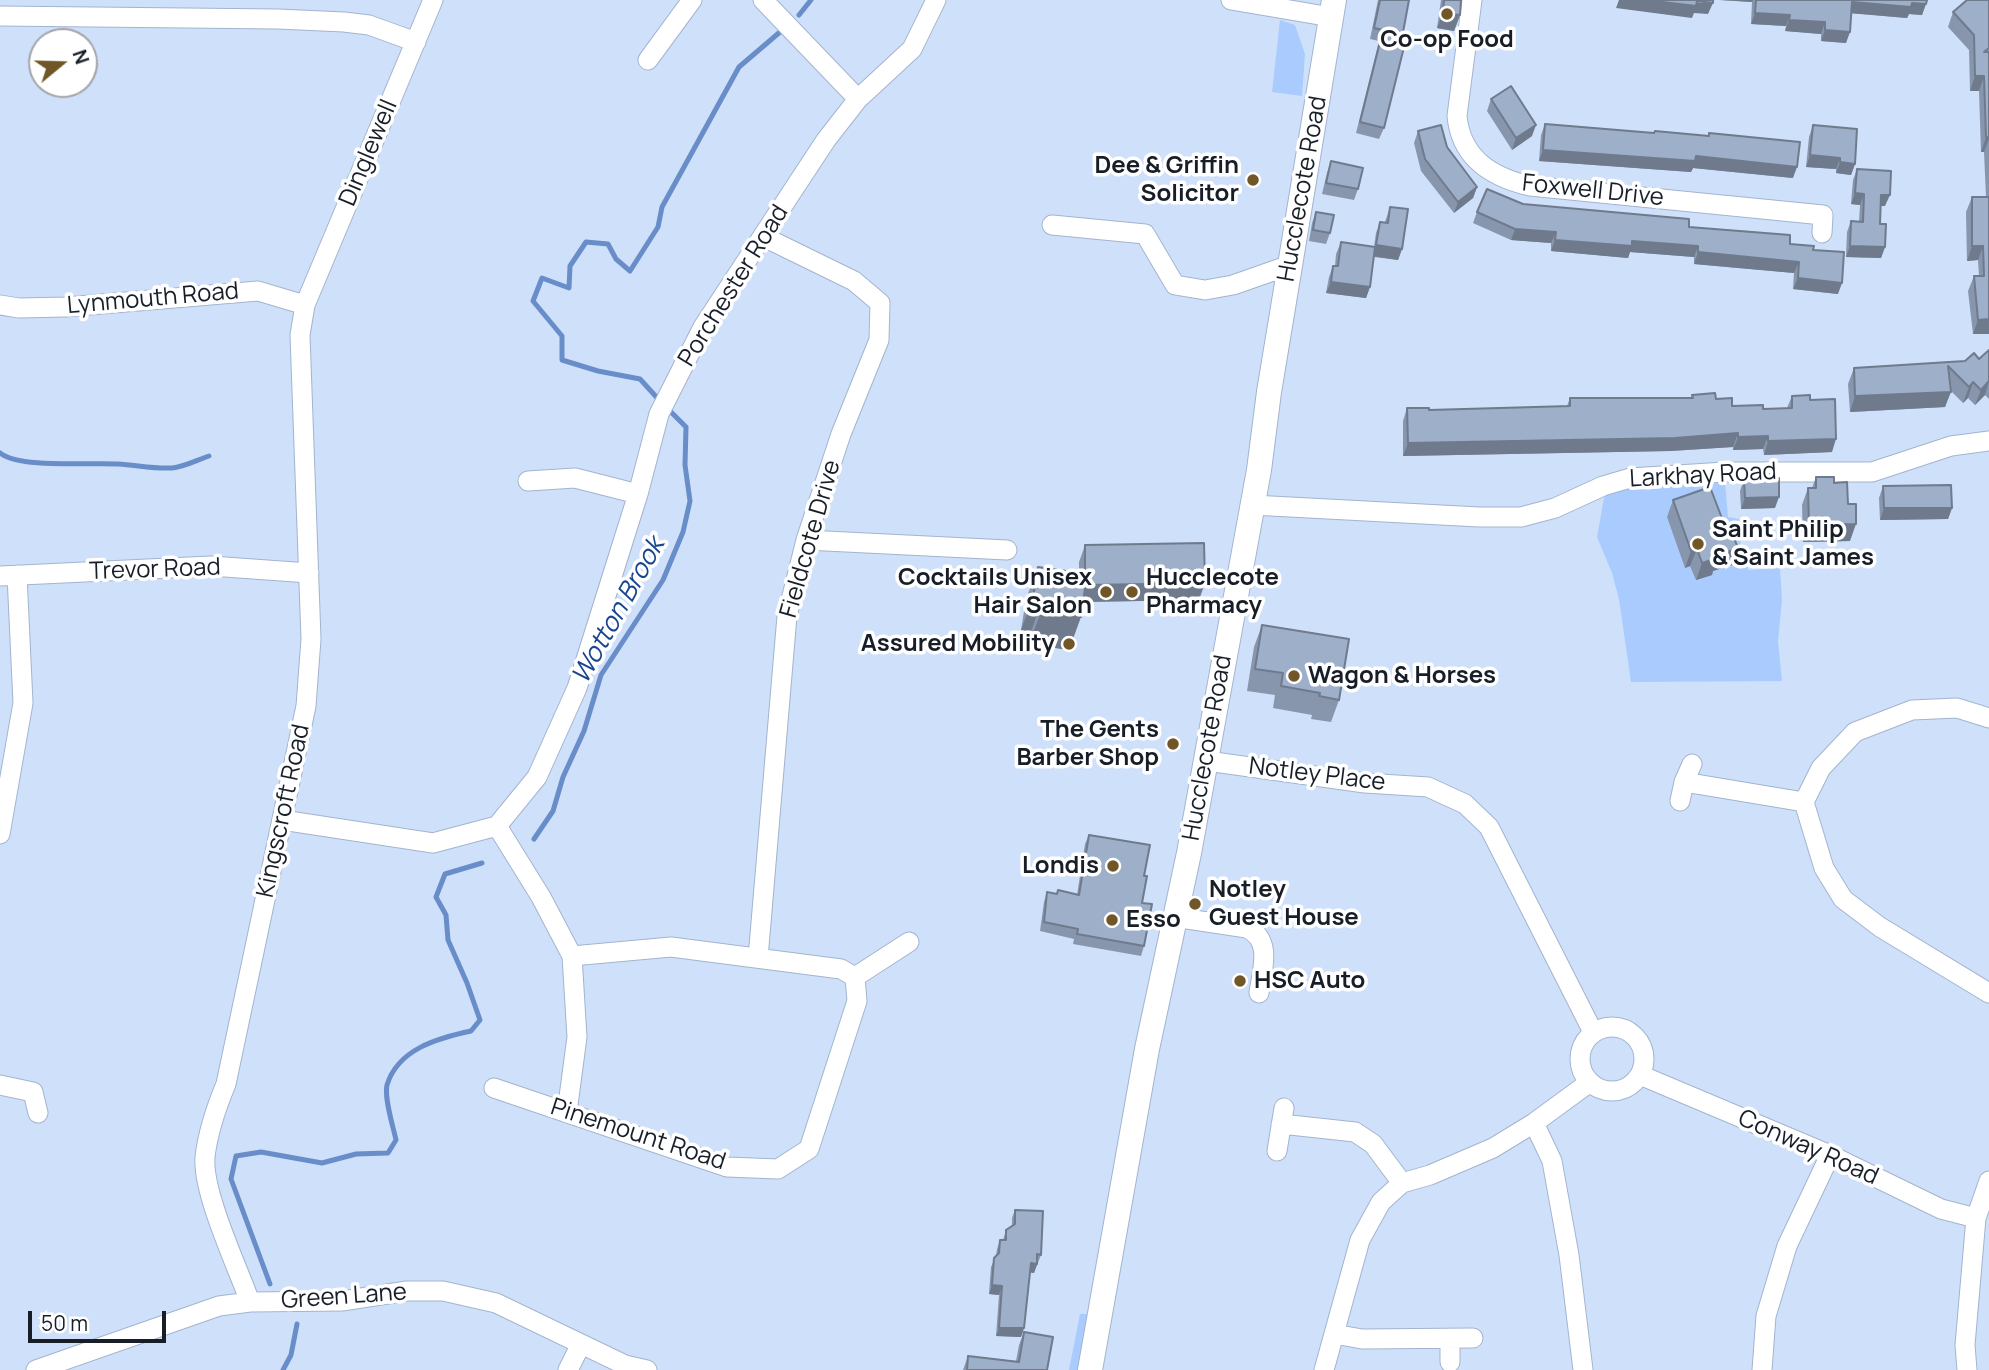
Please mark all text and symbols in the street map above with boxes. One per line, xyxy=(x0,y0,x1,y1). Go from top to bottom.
marker: Co-op Food xyxy=(1439,6,1455,22)
place label: Co-op Food xyxy=(1380,26,1514,54)
north arrow xyxy=(28,28,98,98)
text: N xyxy=(66,46,95,68)
street label: Hucclecote Road xyxy=(1272,94,1334,284)
street label: Dinglewell xyxy=(334,96,404,210)
place label: Dee & Griffin Solicitor xyxy=(1095,152,1239,208)
street label: Foxwell Drive xyxy=(1521,169,1665,213)
marker: Dee & Griffin Solicitor xyxy=(1245,172,1261,188)
street label: Porchester Road xyxy=(673,200,795,372)
street label: Lynmouth Road xyxy=(66,277,240,321)
street label: Fieldcote Drive xyxy=(775,457,847,621)
street label: Larkhay Road xyxy=(1629,458,1777,494)
place label: Saint Philip & Saint James xyxy=(1712,516,1874,572)
water label: Wotton Brook xyxy=(566,533,672,689)
marker: Saint Philip & Saint James xyxy=(1690,536,1706,552)
street label: Trevor Road xyxy=(89,553,221,587)
place label: Cocktails Unisex Hair Salon xyxy=(898,564,1092,620)
place label: Hucclecote Pharmacy xyxy=(1146,564,1279,620)
marker: Cocktails Unisex Hair Salon xyxy=(1098,584,1114,600)
marker: Hucclecote Pharmacy xyxy=(1124,584,1140,600)
place label: Assured Mobility xyxy=(861,630,1055,658)
marker: Assured Mobility xyxy=(1061,636,1077,652)
street label: Hucclecote Road xyxy=(1177,653,1239,843)
place label: Wagon & Horses xyxy=(1308,662,1496,690)
marker: Wagon & Horses xyxy=(1286,668,1302,684)
place label: The Gents Barber Shop xyxy=(1016,716,1159,772)
street label: Kingscroft Road xyxy=(252,722,316,900)
marker: The Gents Barber Shop xyxy=(1165,736,1181,752)
street label: Notley Place xyxy=(1247,752,1387,798)
place label: Londis xyxy=(1022,852,1099,880)
marker: Londis xyxy=(1105,858,1121,874)
place label: Notley Guest House xyxy=(1209,876,1359,932)
marker: Notley Guest House xyxy=(1187,896,1203,912)
place label: Esso xyxy=(1126,906,1181,934)
marker: Esso xyxy=(1104,912,1120,928)
place label: HSC Auto xyxy=(1254,967,1365,995)
marker: HSC Auto xyxy=(1232,973,1248,989)
street label: Pinemount Road xyxy=(547,1093,729,1177)
street label: Conway Road xyxy=(1734,1104,1882,1192)
street label: Green Lane xyxy=(280,1278,408,1316)
scale bar xyxy=(32,1296,170,1340)
text: 50 m xyxy=(41,1309,88,1337)

